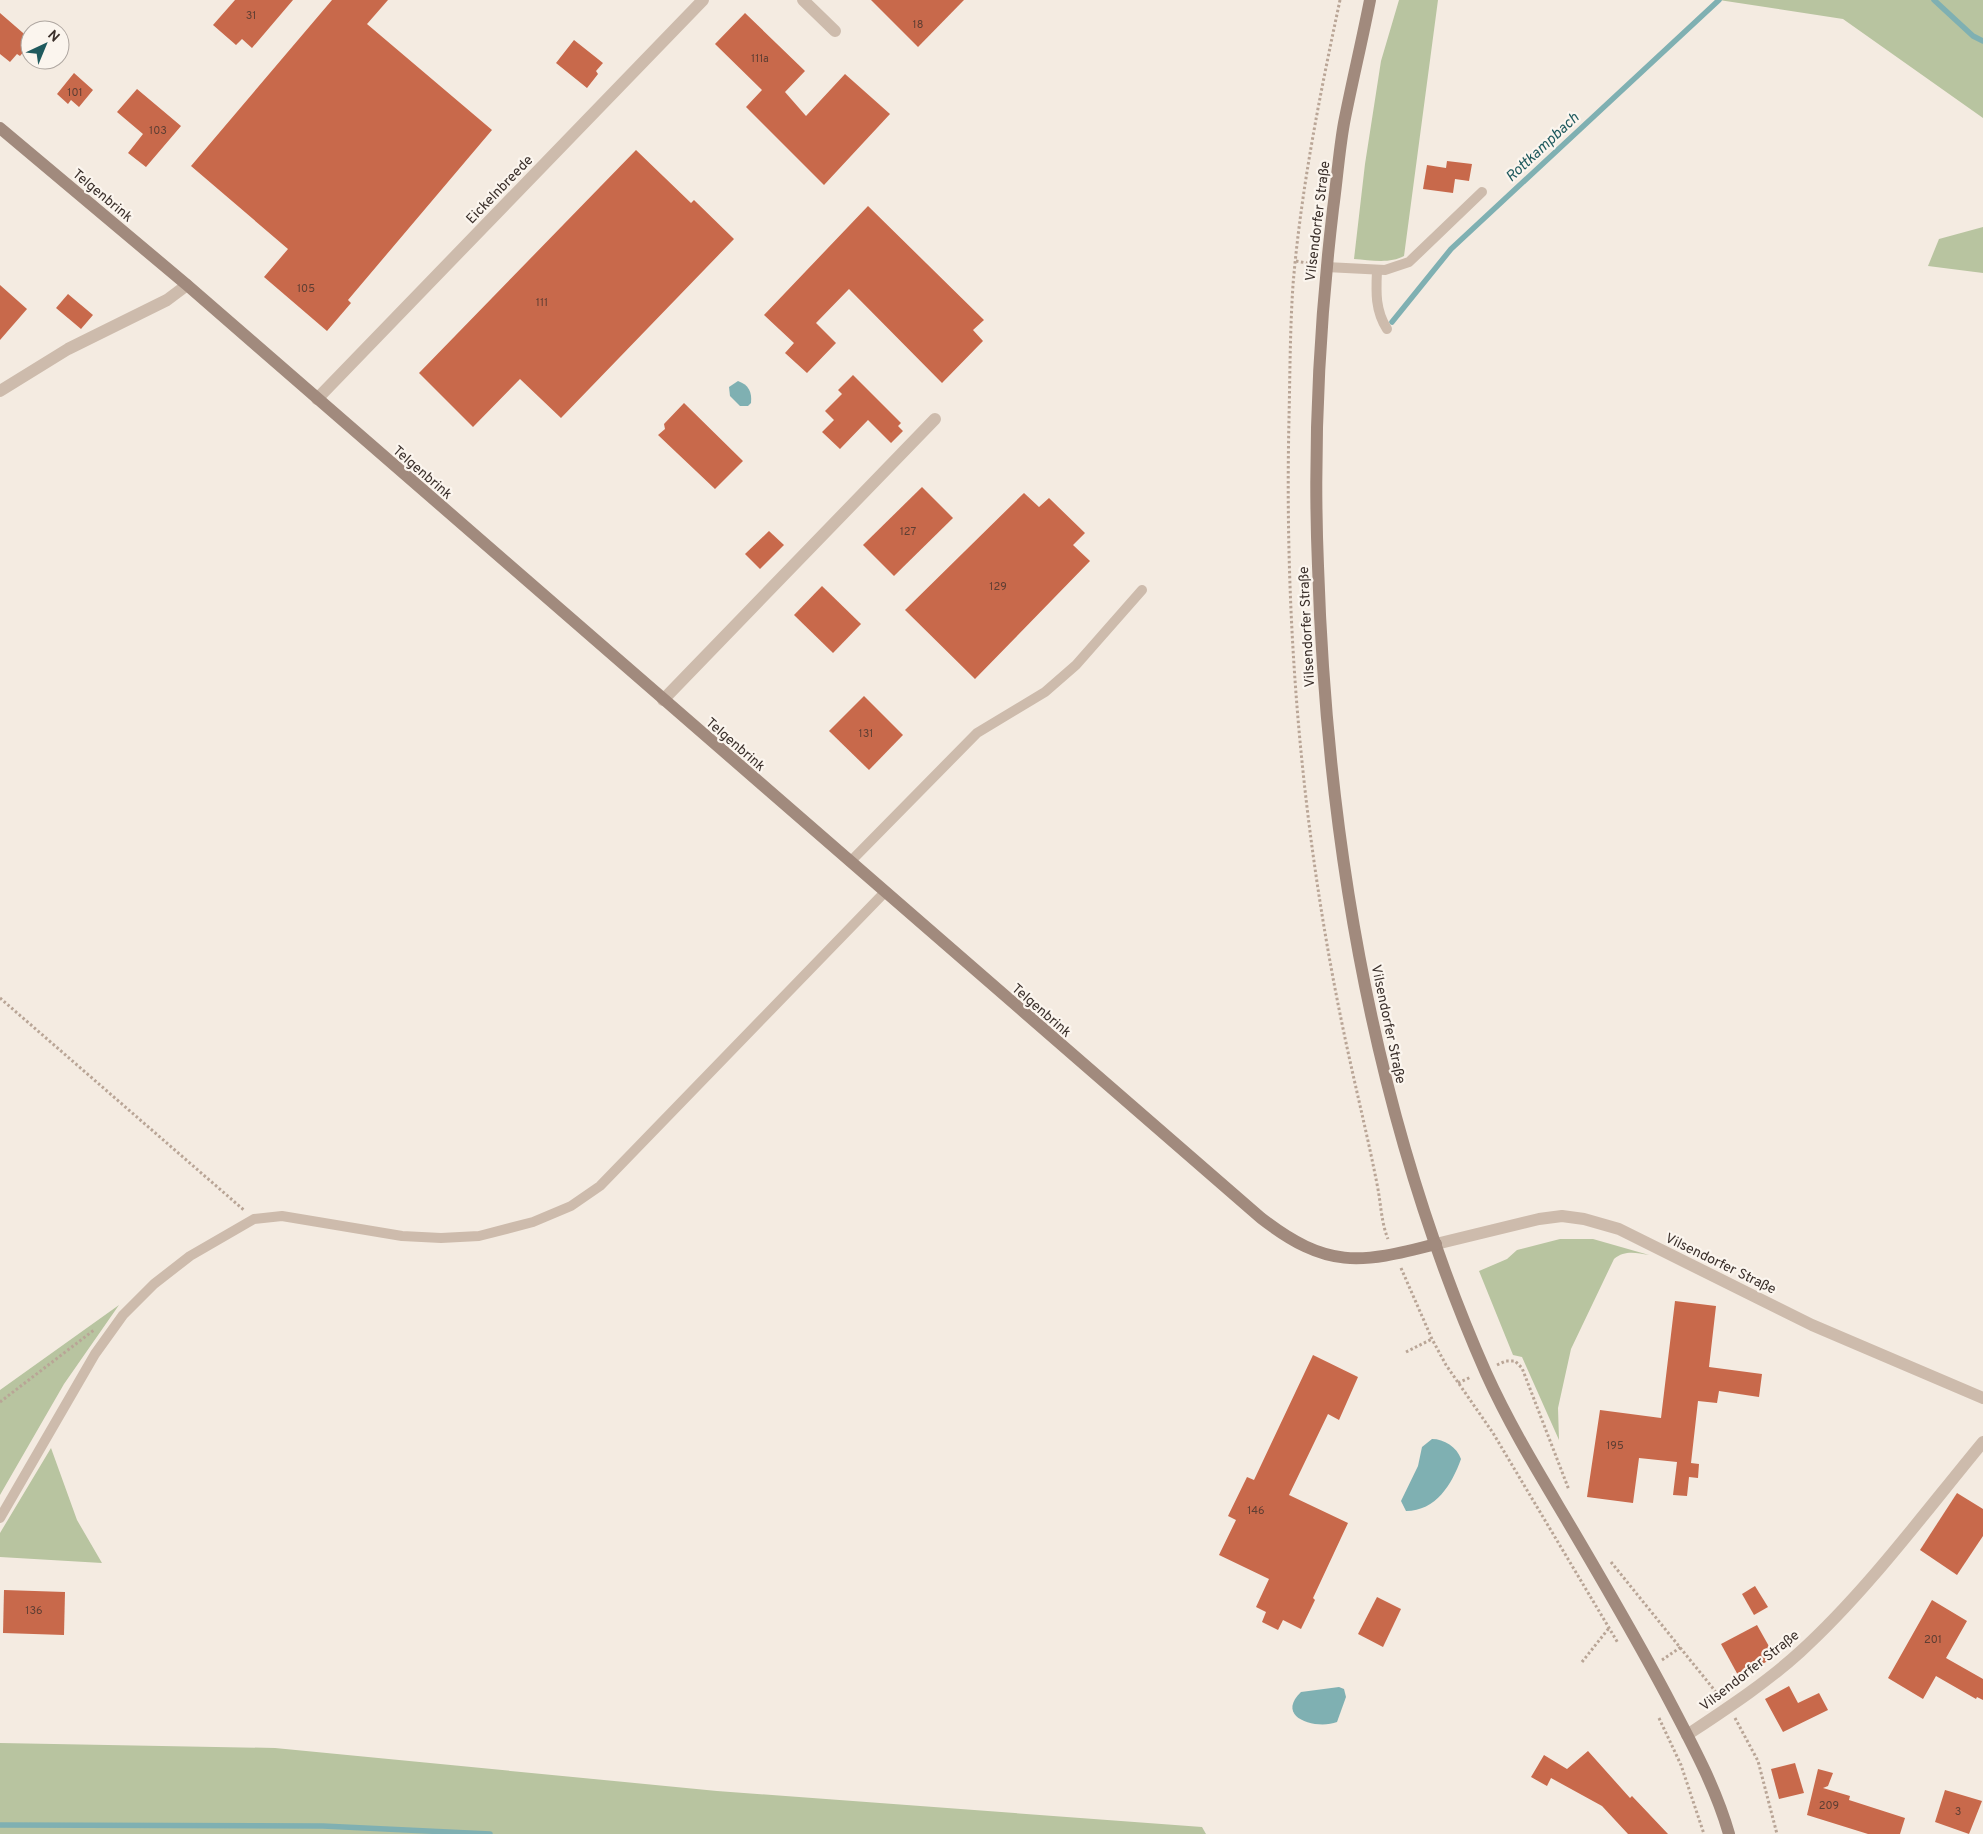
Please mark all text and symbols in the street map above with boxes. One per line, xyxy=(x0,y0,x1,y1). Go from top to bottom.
house number: 31 xyxy=(246,9,256,23)
house number: 18 xyxy=(913,18,923,32)
north arrow xyxy=(20,20,70,70)
text: N xyxy=(43,27,63,46)
house number: 111a xyxy=(751,52,769,66)
house number: 101 xyxy=(67,86,83,100)
water label: Rottkampbach xyxy=(1502,109,1584,187)
house number: 103 xyxy=(149,124,167,138)
street label: Eickelnbreede xyxy=(463,152,537,228)
street label: Vilsendorfer Straße xyxy=(1303,160,1334,282)
street label: Telgenbrink xyxy=(68,166,136,226)
house number: 105 xyxy=(297,282,315,296)
house number: 111 xyxy=(536,296,548,310)
street label: Telgenbrink xyxy=(389,443,455,504)
house number: 127 xyxy=(900,525,916,539)
street label: Vilsendorfer Straße xyxy=(1296,566,1319,688)
house number: 129 xyxy=(989,580,1007,594)
street label: Telgenbrink xyxy=(702,715,768,776)
house number: 131 xyxy=(859,727,873,741)
street label: Vilsendorfer Straße xyxy=(1367,963,1408,1085)
street label: Telgenbrink xyxy=(1008,981,1074,1042)
street label: Vilsendorfer Straße xyxy=(1662,1230,1779,1299)
house number: 195 xyxy=(1606,1439,1624,1453)
house number: 146 xyxy=(1247,1504,1265,1518)
house number: 136 xyxy=(25,1604,43,1618)
street label: Vilsendorfer Straße xyxy=(1697,1627,1803,1715)
house number: 201 xyxy=(1924,1633,1942,1647)
house number: 209 xyxy=(1819,1799,1839,1813)
house number: 3 xyxy=(1955,1805,1961,1819)

